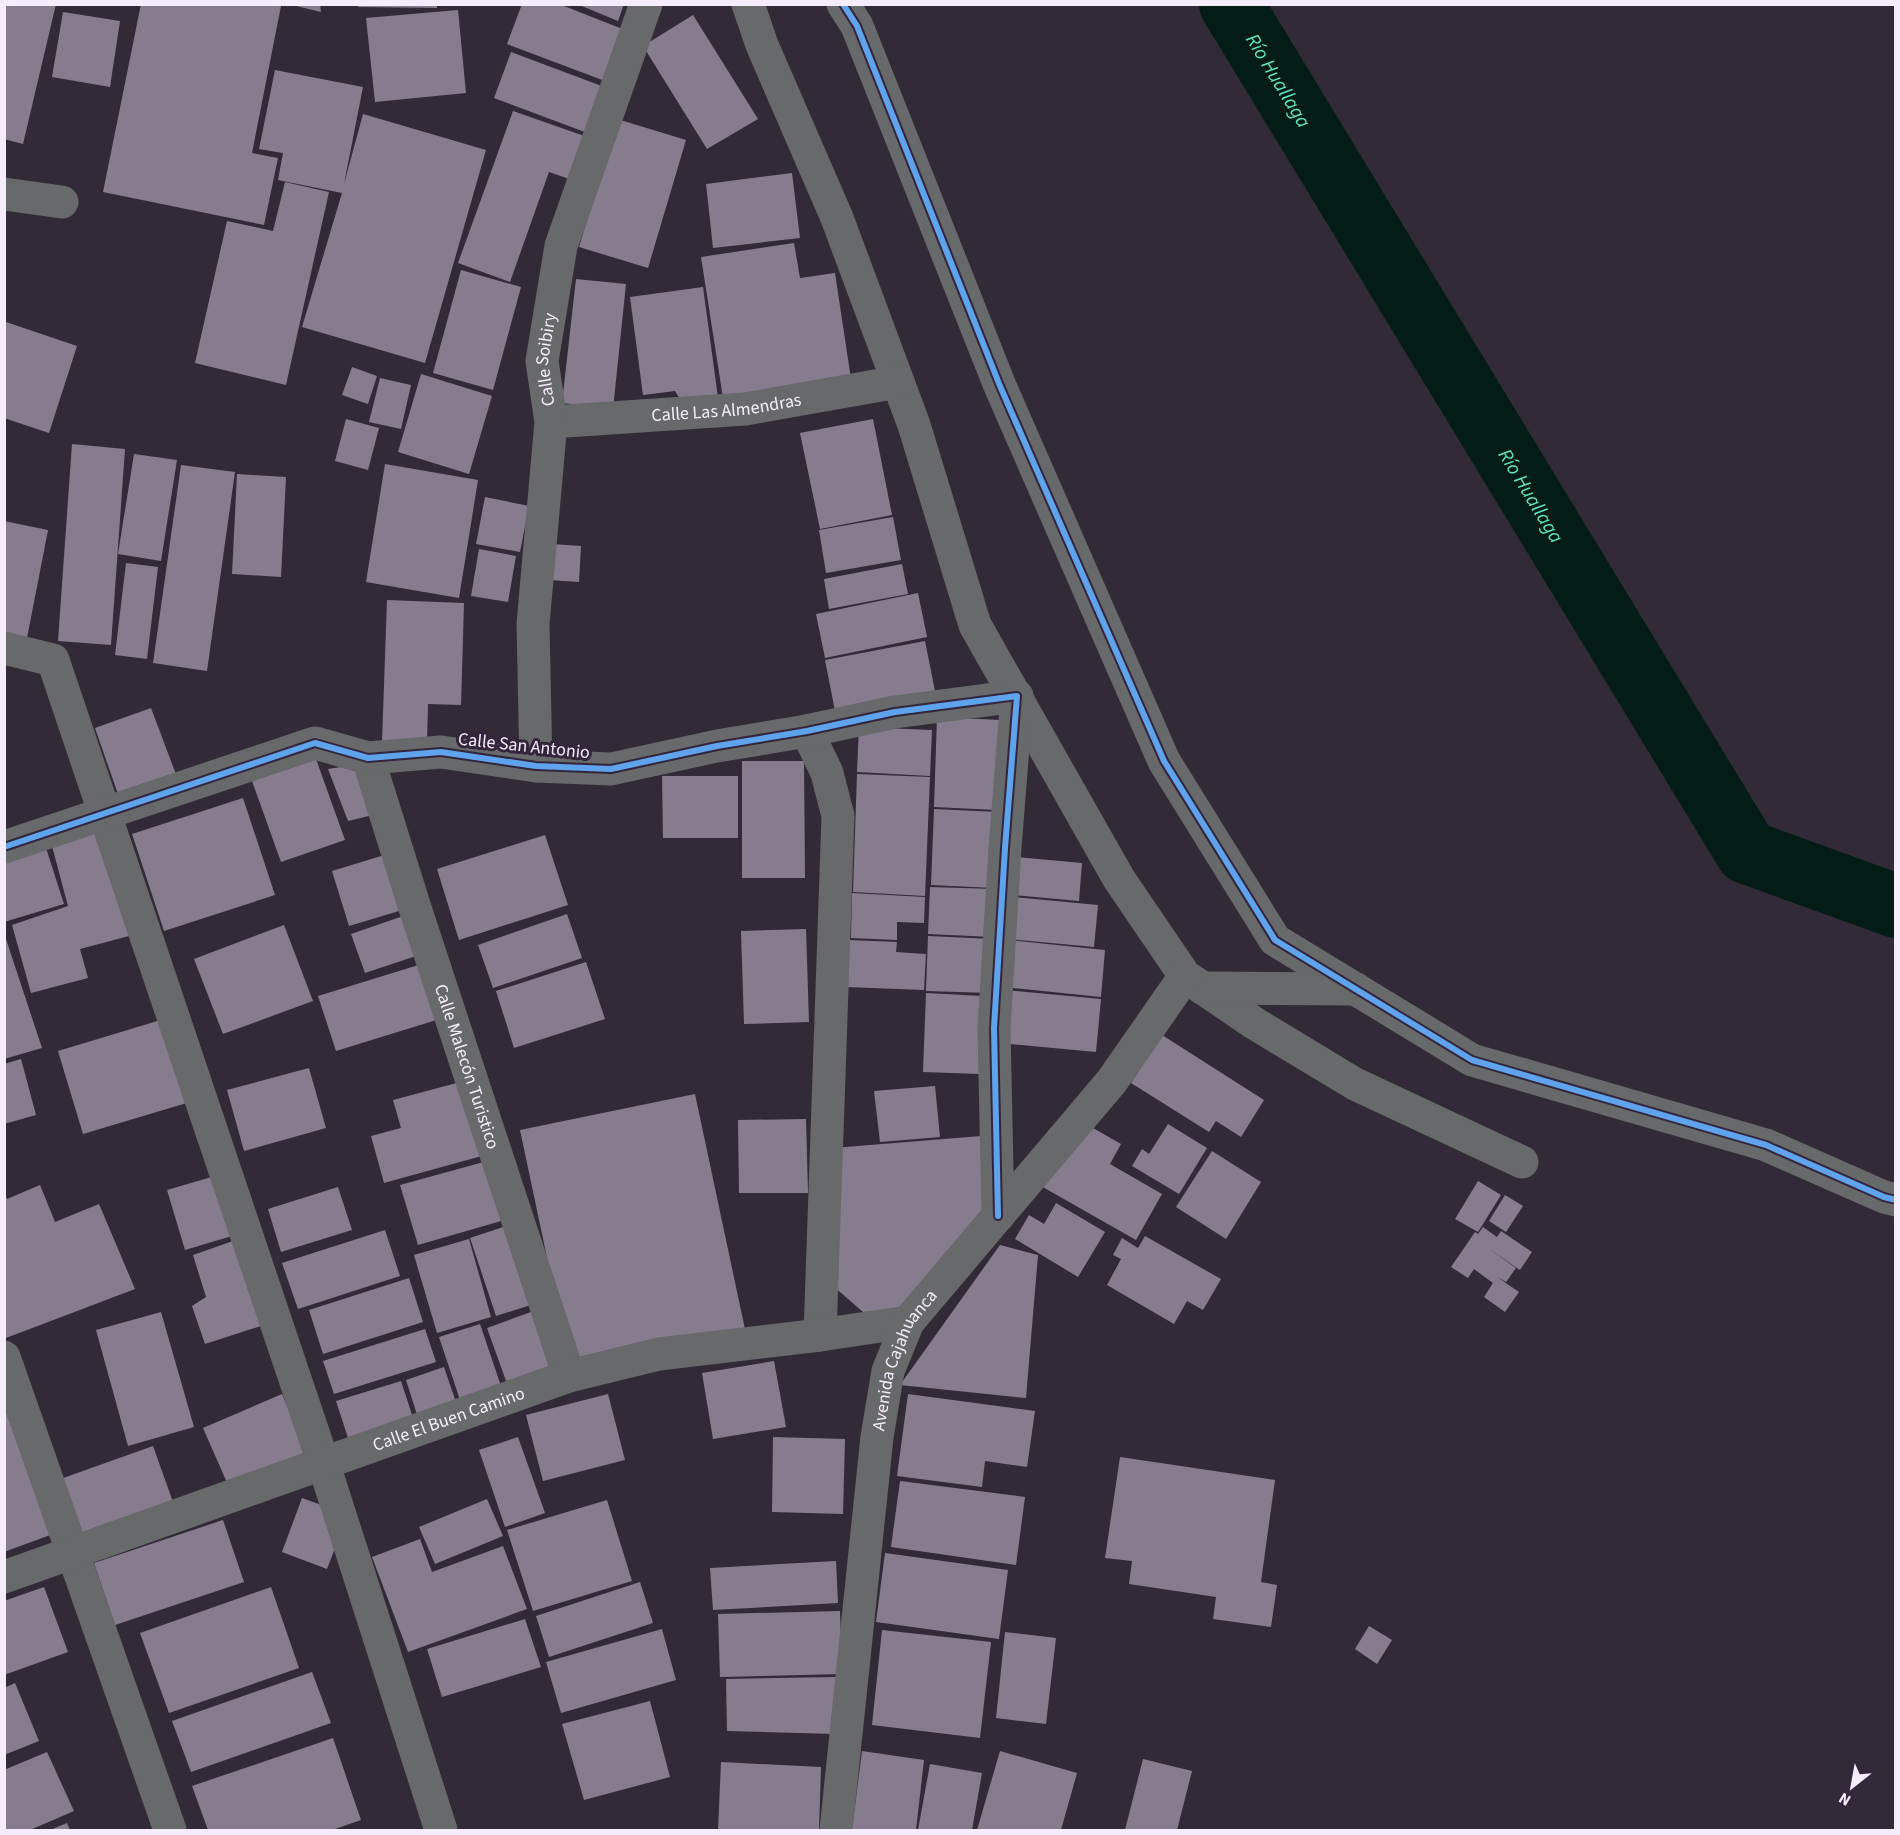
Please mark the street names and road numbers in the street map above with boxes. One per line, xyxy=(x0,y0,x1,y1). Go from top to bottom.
street label: Calle Soibiry xyxy=(529,310,562,408)
street label: Calle Las Almendras xyxy=(651,387,803,428)
street label: Calle San Antonio xyxy=(457,727,591,765)
street label: Calle Malecón Turistico xyxy=(428,981,506,1152)
street label: Avenida Cajahuanca xyxy=(866,1284,943,1433)
street label: Calle El Buen Camino xyxy=(369,1380,528,1457)

